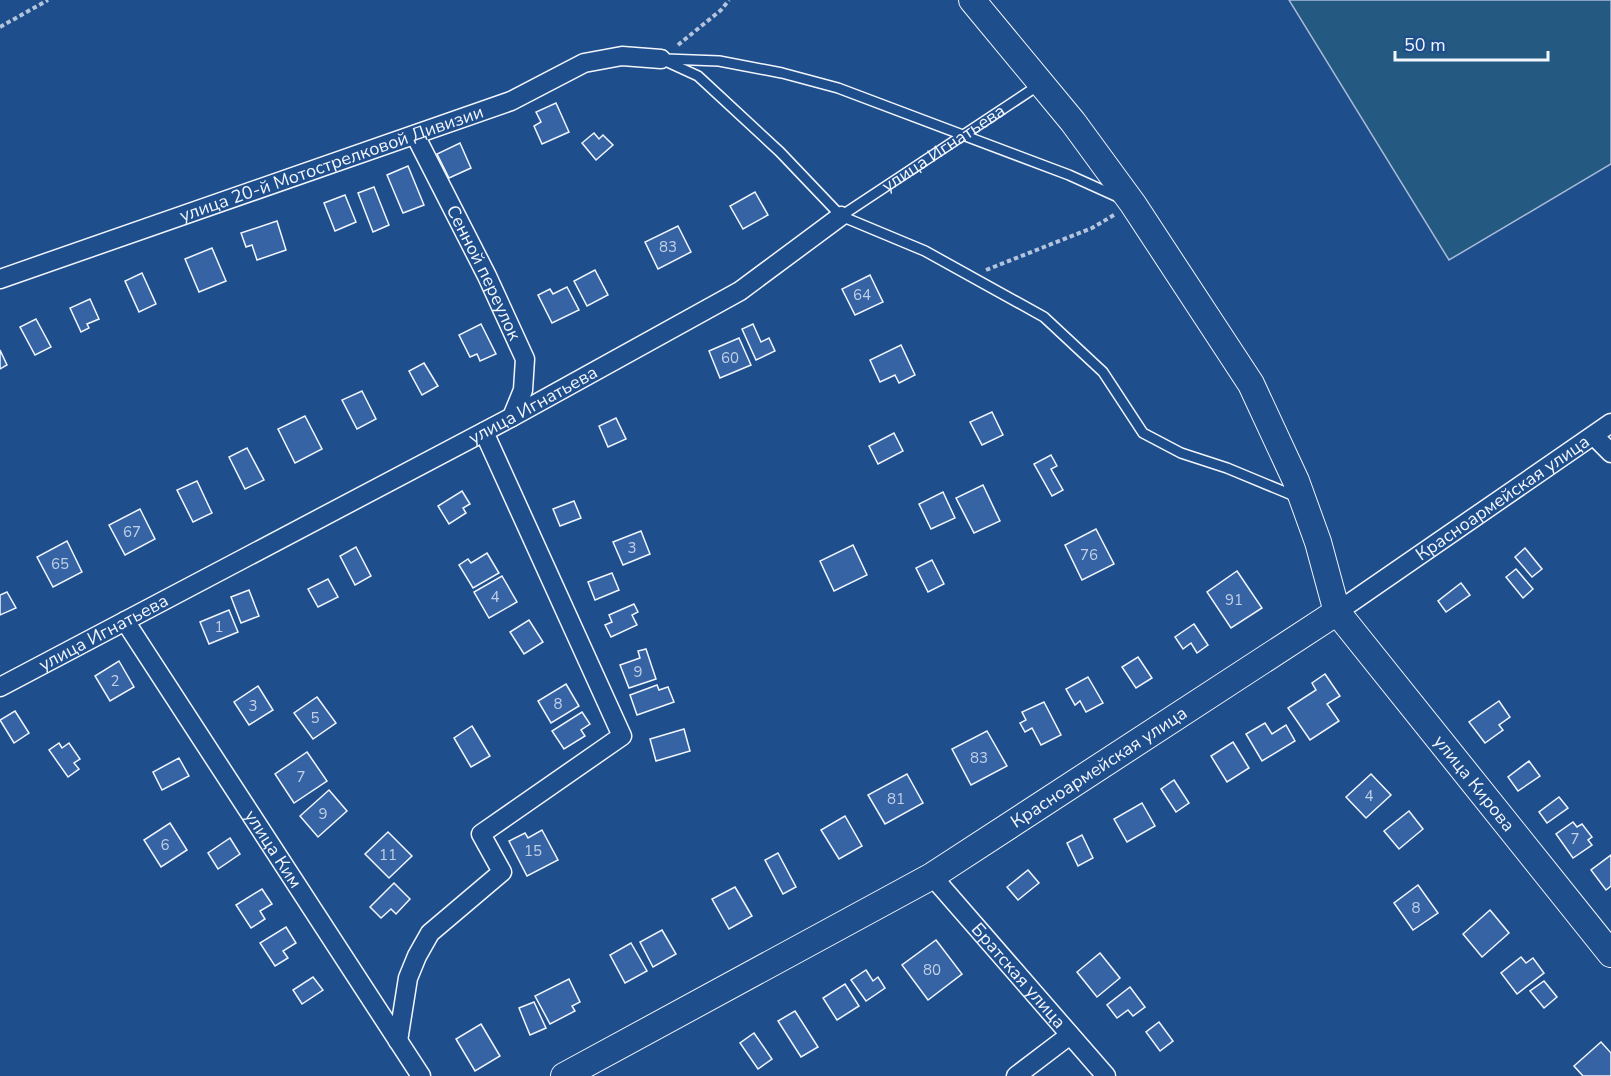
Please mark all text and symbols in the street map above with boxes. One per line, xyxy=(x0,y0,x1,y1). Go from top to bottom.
scale bar xyxy=(1395,24,1548,62)
text: 50 m xyxy=(1404,33,1446,57)
street label: улица Игнатьева xyxy=(877,99,1010,198)
street label: улица 20-й Мотострелковой Дивизии xyxy=(176,100,487,228)
street label: Сенной переулок xyxy=(441,201,527,345)
house number: 83 xyxy=(659,237,677,257)
house number: 64 xyxy=(853,285,871,305)
house number: 60 xyxy=(721,348,739,368)
street label: улица Игнатьева xyxy=(464,360,602,450)
street label: Красноармейская улица xyxy=(1411,429,1594,566)
house number: 67 xyxy=(123,522,141,542)
house number: 3 xyxy=(627,538,637,558)
house number: 76 xyxy=(1080,545,1098,565)
house number: 65 xyxy=(51,554,69,574)
house number: 4 xyxy=(490,587,500,607)
street label: улица Игнатьева xyxy=(35,588,172,676)
house number: 91 xyxy=(1225,590,1243,610)
house number: 1 xyxy=(214,617,224,637)
house number: 9 xyxy=(633,662,643,682)
house number: 2 xyxy=(110,671,120,691)
house number: 8 xyxy=(553,694,563,714)
house number: 3 xyxy=(248,696,258,716)
street label: Красноармейская улица xyxy=(1006,701,1192,834)
house number: 5 xyxy=(310,708,320,728)
street label: улица Кирова xyxy=(1428,730,1520,837)
house number: 83 xyxy=(970,748,988,768)
house number: 7 xyxy=(296,767,306,787)
house number: 4 xyxy=(1364,786,1374,806)
house number: 81 xyxy=(887,789,905,809)
house number: 9 xyxy=(318,804,328,824)
street label: улица Ким xyxy=(239,805,308,893)
house number: 7 xyxy=(1570,829,1580,849)
house number: 6 xyxy=(160,835,170,855)
house number: 15 xyxy=(524,841,542,861)
house number: 11 xyxy=(379,845,397,865)
house number: 8 xyxy=(1411,898,1421,918)
street label: Братская улица xyxy=(966,918,1071,1033)
house number: 80 xyxy=(923,960,941,980)

